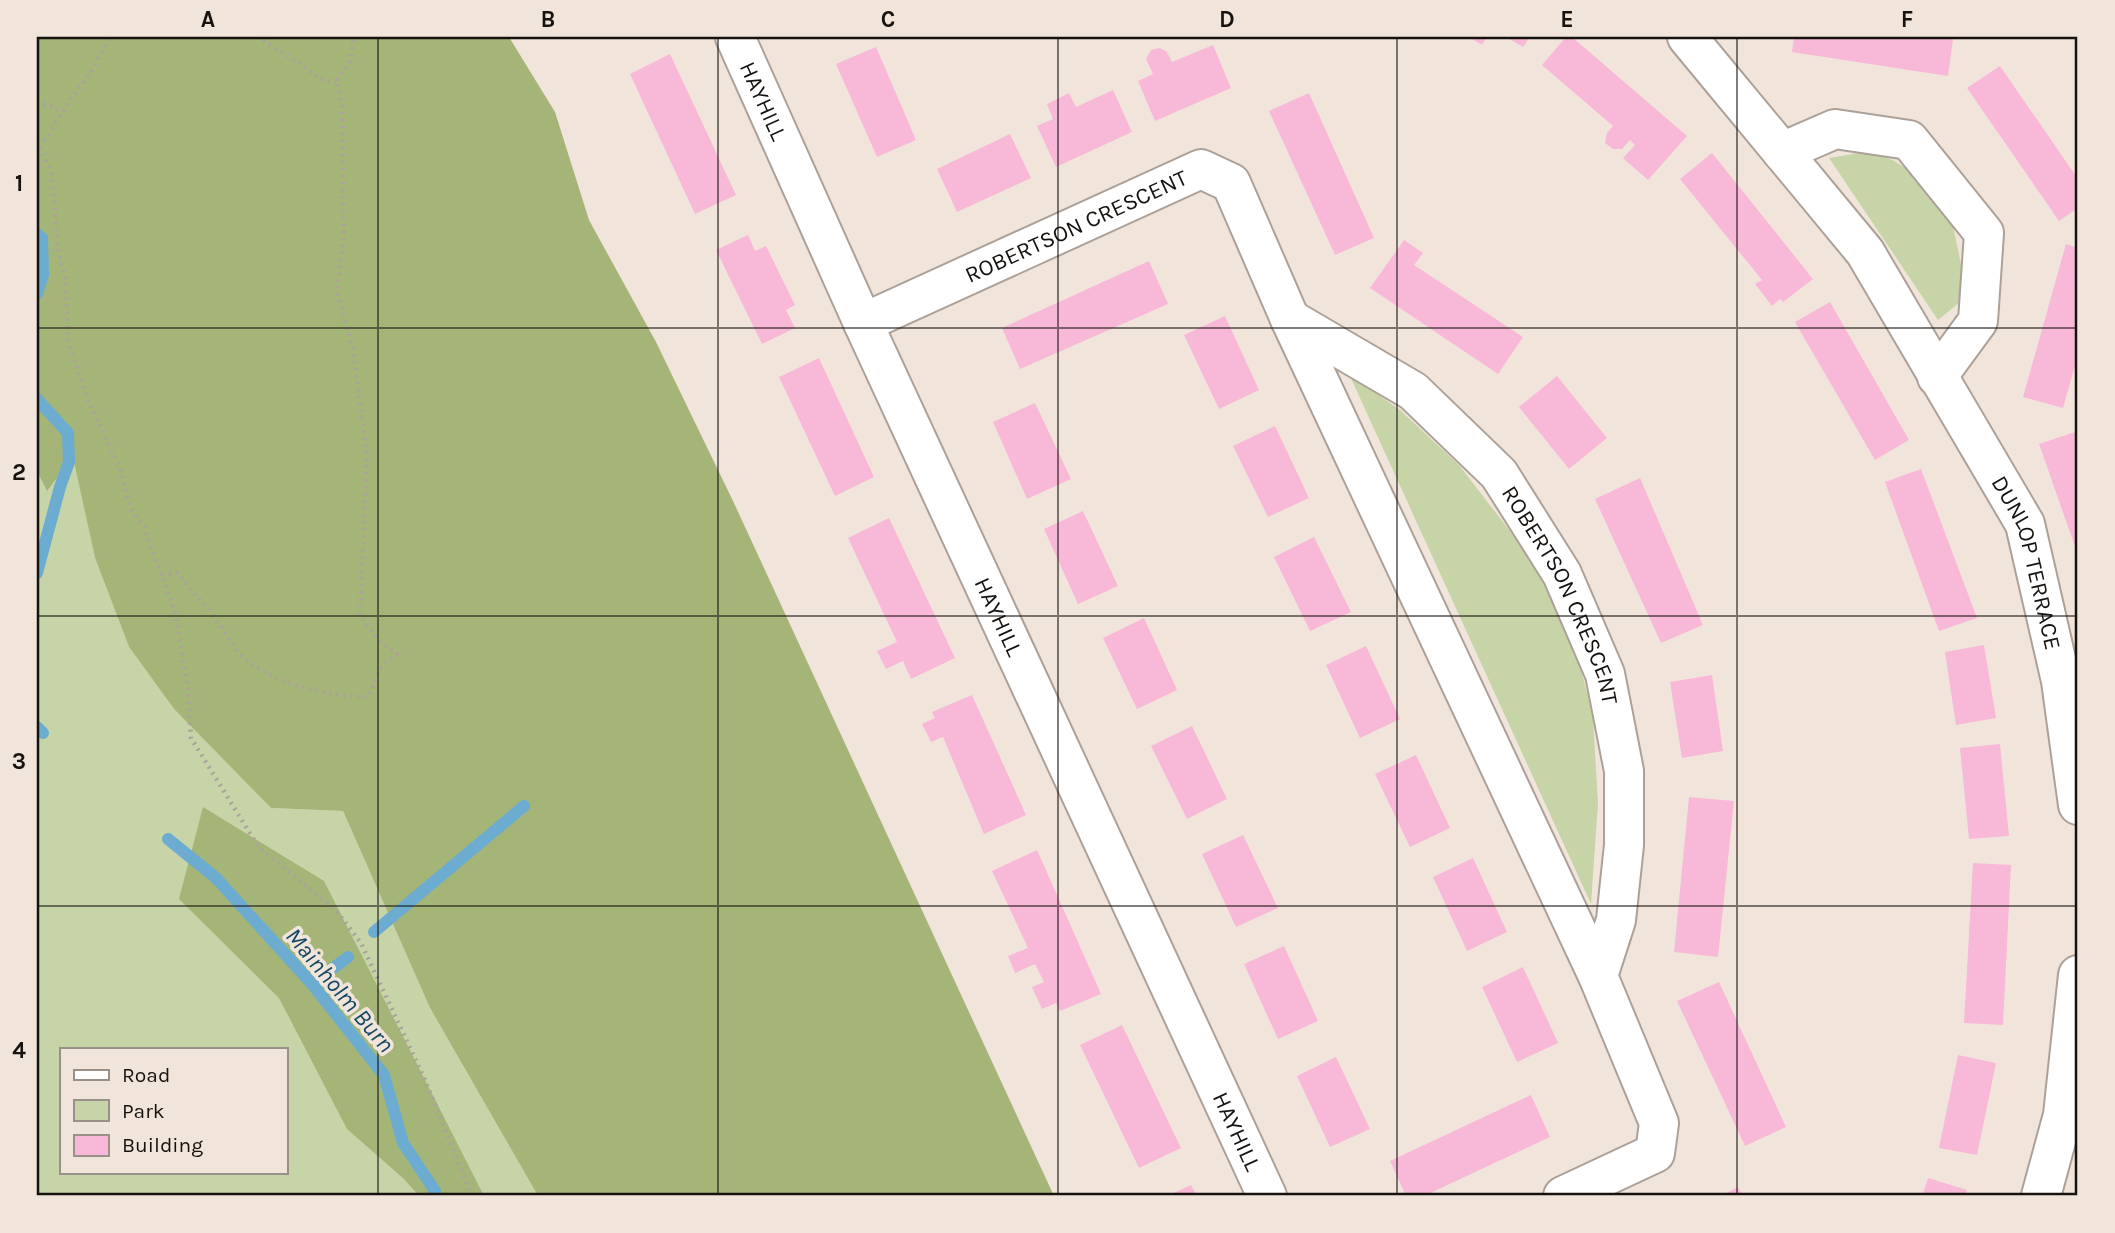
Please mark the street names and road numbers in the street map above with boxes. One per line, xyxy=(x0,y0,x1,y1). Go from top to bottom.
street label: HAYHILL xyxy=(734,57,793,145)
street label: ROBERTSON CRESCENT xyxy=(961,164,1192,288)
street label: DUNLOP TERRACE xyxy=(1986,471,2067,652)
street label: ROBERTSON CRESCENT xyxy=(1496,481,1624,707)
street label: HAYHILL xyxy=(969,573,1029,661)
street label: HAYHILL xyxy=(1207,1088,1267,1175)

